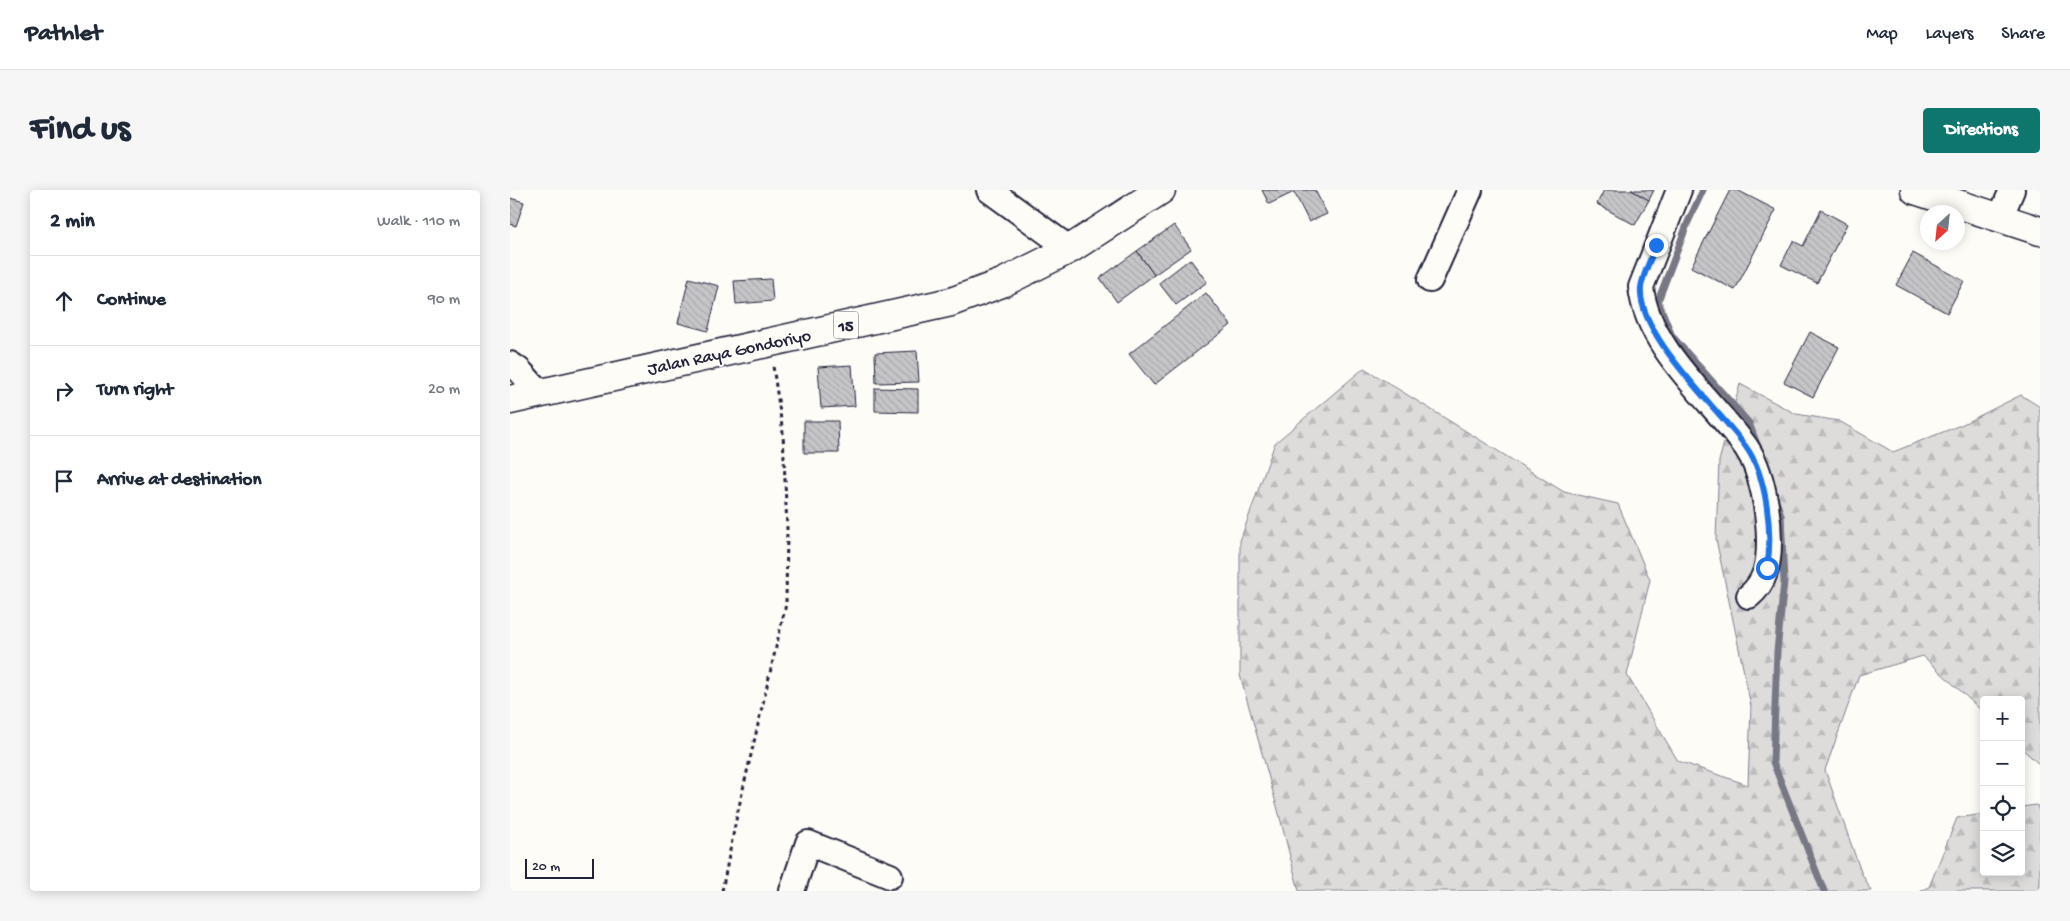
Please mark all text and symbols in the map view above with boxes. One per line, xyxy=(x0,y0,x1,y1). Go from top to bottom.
text: Pathlet xyxy=(25,20,102,49)
text: Map xyxy=(1866,24,1898,45)
text: Layers xyxy=(1926,24,1973,45)
text: Share xyxy=(2001,24,2045,45)
button: Directions xyxy=(1923,108,2040,153)
text: Find us xyxy=(30,110,130,151)
north arrow xyxy=(1920,205,1965,250)
text: 2 min xyxy=(50,210,95,235)
text: Walk · 110 m xyxy=(377,213,460,232)
route end xyxy=(1645,234,1668,257)
icon: ahead xyxy=(50,287,78,315)
text: Continue xyxy=(97,289,166,312)
text: 90 m xyxy=(428,291,460,310)
road number: 15 xyxy=(834,312,858,338)
street label: Jalan Raya Gondoriyo xyxy=(646,326,813,381)
icon: right xyxy=(50,377,78,405)
text: Turn right xyxy=(97,379,173,402)
text: 20 m xyxy=(428,381,460,400)
icon: arrive xyxy=(50,467,78,495)
text: Arrive at destination xyxy=(97,469,261,492)
route start xyxy=(1756,557,1779,580)
map controls xyxy=(1980,696,2025,876)
button: + xyxy=(1980,696,2025,741)
button: − xyxy=(1980,741,2025,786)
button: locate xyxy=(1980,786,2025,831)
button: layers xyxy=(1980,831,2025,876)
scale bar xyxy=(525,856,594,879)
text: 20 m xyxy=(532,859,560,876)

